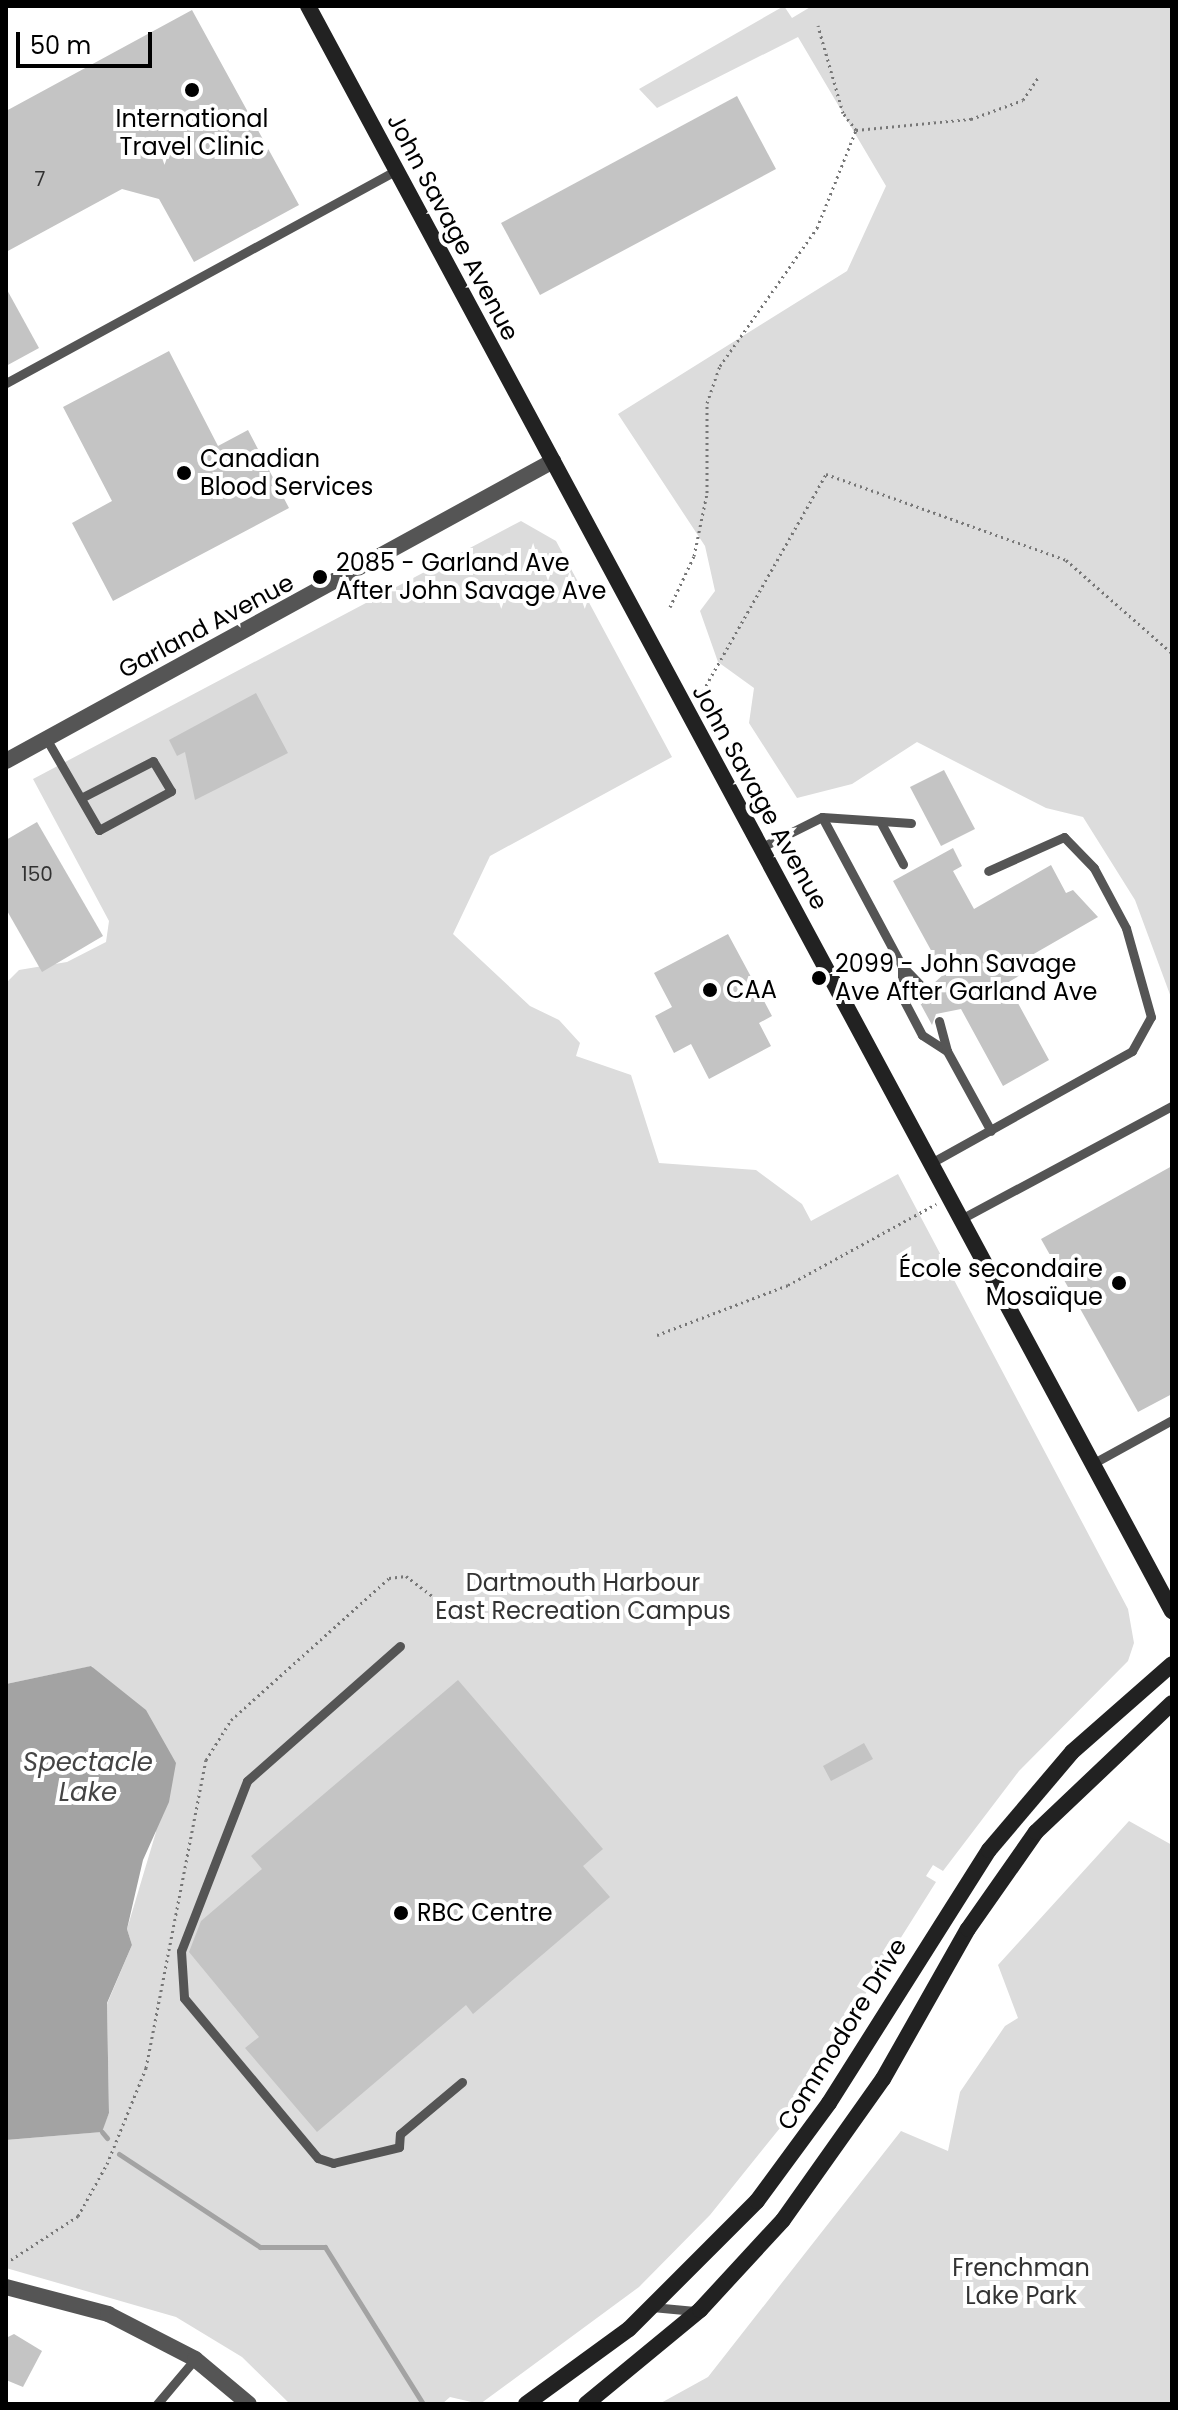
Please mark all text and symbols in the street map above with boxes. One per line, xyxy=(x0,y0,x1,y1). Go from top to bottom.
scale bar xyxy=(20,16,156,66)
text: 50 m xyxy=(30,29,91,62)
marker: International Travel Clinic xyxy=(181,79,203,101)
place label: International Travel Clinic xyxy=(116,105,268,161)
street label: John Savage Avenue xyxy=(381,109,525,345)
house number: 7 xyxy=(35,167,45,191)
place label: Canadian Blood Services xyxy=(200,445,373,501)
marker: Canadian Blood Services xyxy=(175,464,193,482)
place label: 2085 - Garland Ave After John Savage Ave xyxy=(336,549,606,605)
street label: Garland Avenue xyxy=(114,568,298,684)
marker: 2085 - Garland Ave After John Savage Ave xyxy=(311,568,329,586)
street label: John Savage Avenue xyxy=(686,679,834,915)
house number: 150 xyxy=(21,862,53,886)
place label: 2099 - John Savage Ave After Garland Ave xyxy=(835,950,1097,1006)
marker: 2099 - John Savage Ave After Garland Ave xyxy=(810,969,828,987)
place label: CAA xyxy=(726,976,777,1004)
marker: CAA xyxy=(701,981,719,999)
place label: École secondaire Mosaïque xyxy=(899,1255,1103,1311)
marker: École secondaire Mosaïque xyxy=(1110,1274,1128,1292)
park label: Dartmouth Harbour East Recreation Campus xyxy=(435,1569,731,1625)
water label: Spectacle Lake xyxy=(23,1747,153,1808)
place label: RBC Centre xyxy=(417,1899,553,1927)
marker: RBC Centre xyxy=(392,1904,410,1922)
street label: Commodore Drive xyxy=(771,1933,913,2135)
park label: Frenchman Lake Park xyxy=(952,2254,1090,2310)

